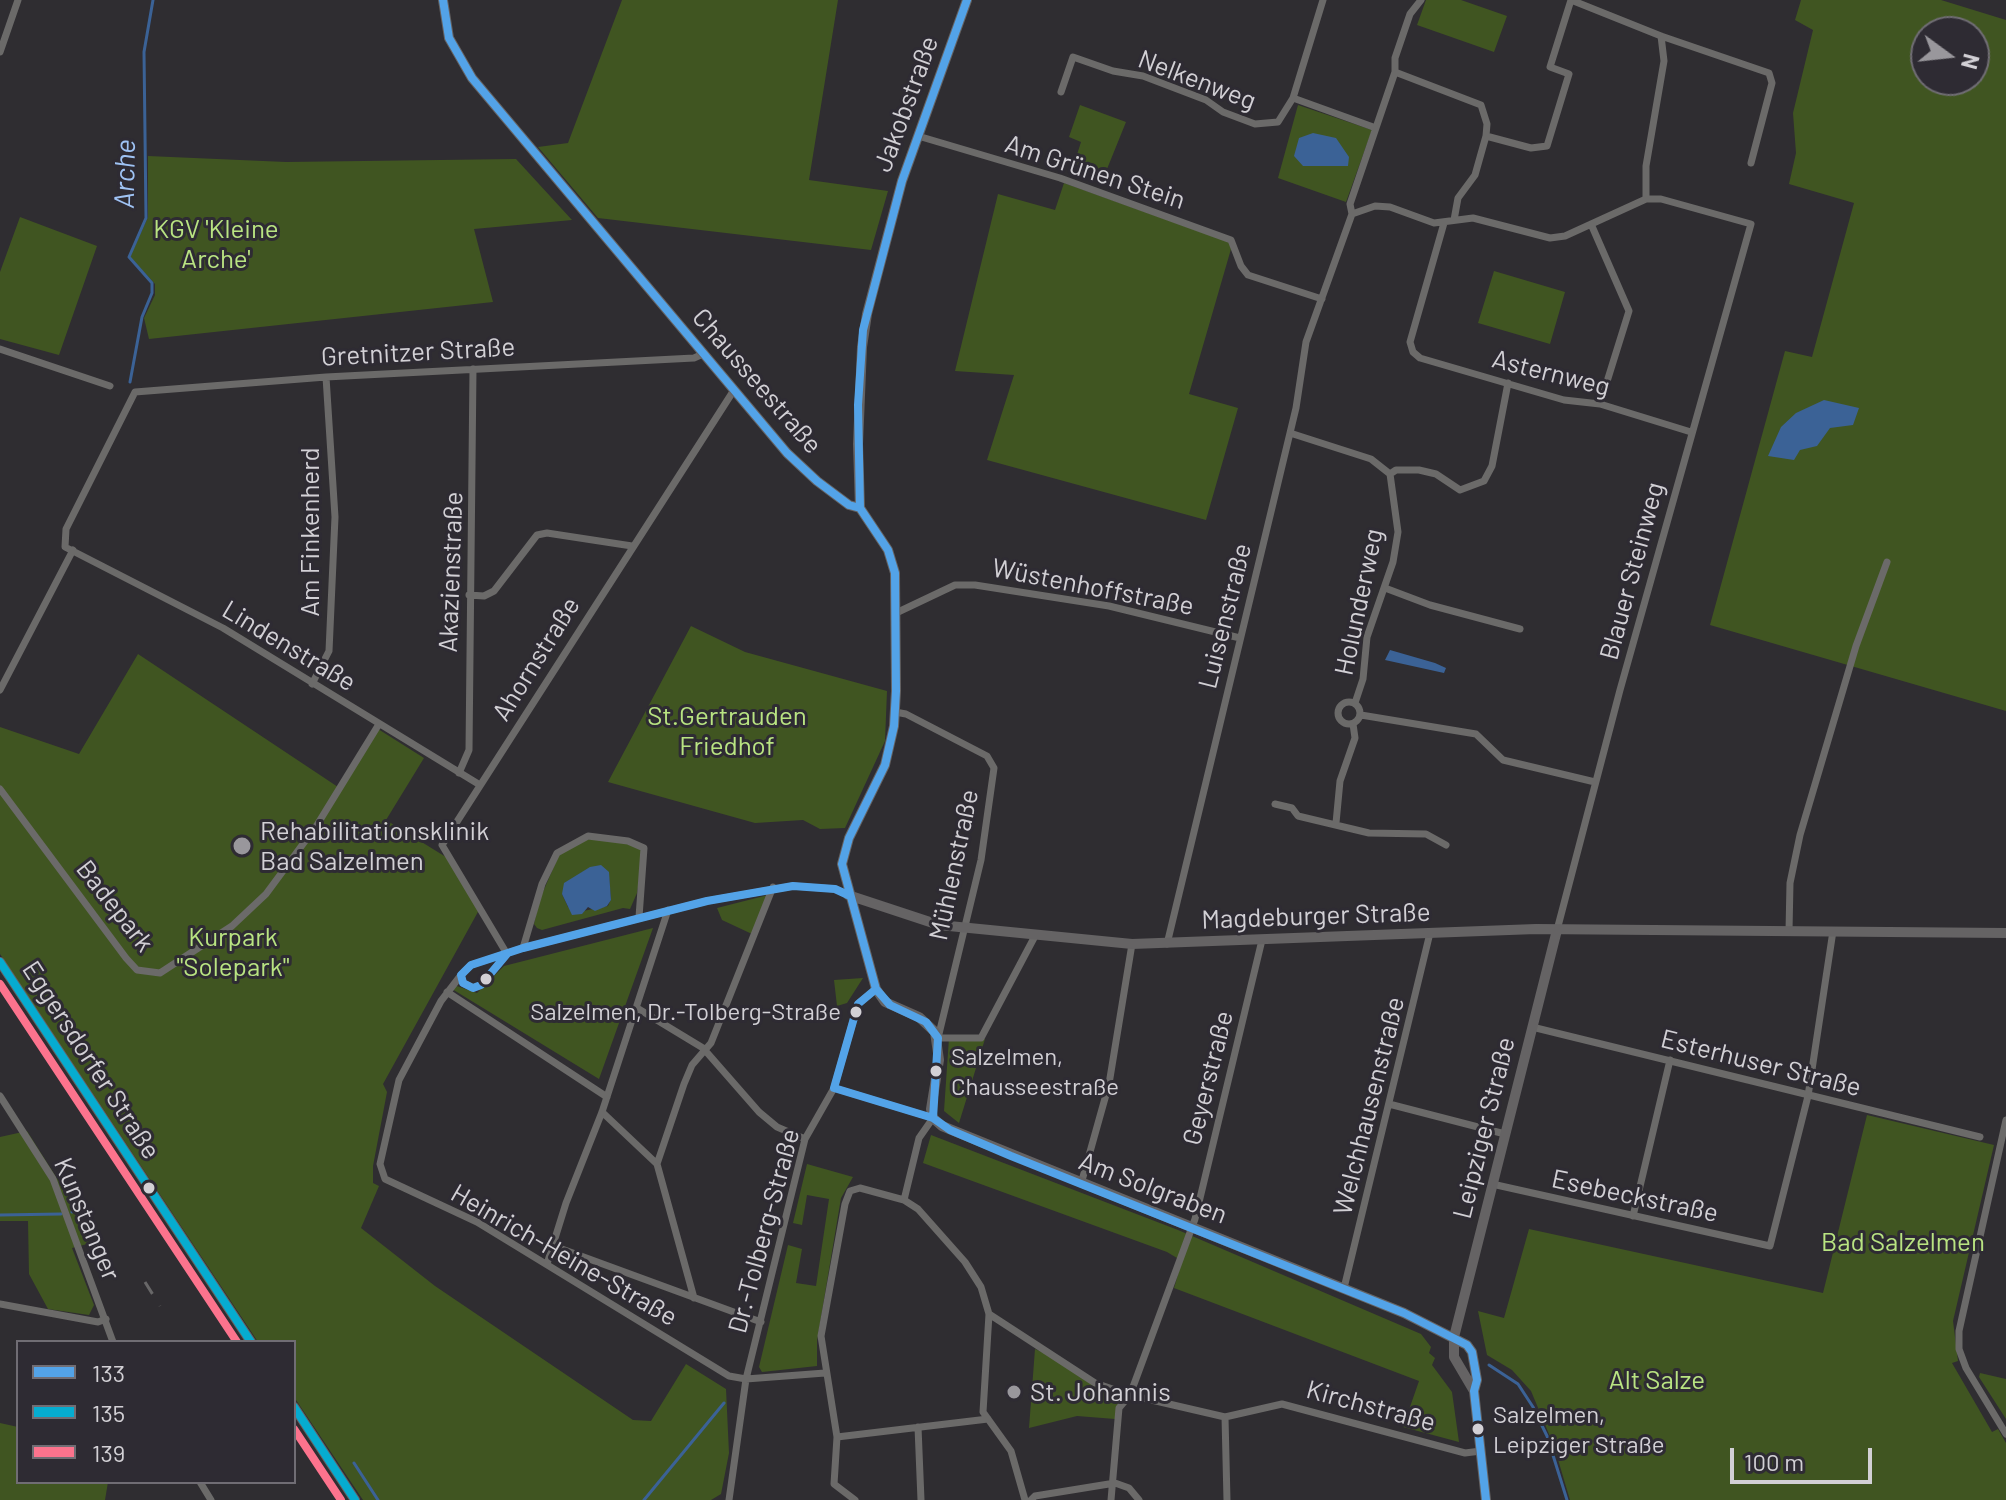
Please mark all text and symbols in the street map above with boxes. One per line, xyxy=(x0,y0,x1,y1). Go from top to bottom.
north arrow xyxy=(1910,16,1990,96)
street label: Jakobstraße xyxy=(867,32,945,176)
street label: Nelkenweg xyxy=(1134,43,1260,117)
text: N xyxy=(1957,51,1986,72)
street label: Am Grünen Stein xyxy=(1001,128,1189,216)
water label: Arche xyxy=(108,139,142,209)
park label: KGV 'Kleine Arche' xyxy=(153,213,279,274)
street label: Chausseestraße xyxy=(685,302,829,460)
street label: Gretnitzer Straße xyxy=(320,331,516,373)
street label: Asternweg xyxy=(1489,343,1613,403)
street label: Am Finkenherd xyxy=(294,447,326,617)
street label: Blauer Steinweg xyxy=(1593,479,1671,663)
street label: Akazienstraße xyxy=(433,491,469,653)
street label: Holunderweg xyxy=(1328,526,1390,678)
street label: Luisenstraße xyxy=(1192,540,1258,692)
street label: Wüstenhoffstraße xyxy=(989,552,1197,622)
street label: Ahornstraße xyxy=(486,591,586,727)
street label: Lindenstraße xyxy=(217,594,361,698)
park label: St.Gertrauden Friedhof xyxy=(647,700,807,762)
street label: Mühlenstraße xyxy=(923,787,985,943)
place label: Rehabilitationsklinik Bad Salzelmen xyxy=(260,815,489,876)
marker: Rehabilitationsklinik Bad Salzelmen xyxy=(231,835,253,857)
street label: Badepark xyxy=(70,854,160,958)
street label: Magdeburger Straße xyxy=(1201,896,1431,936)
park label: Kurpark "Solepark" xyxy=(177,921,289,982)
street label: Eggersdorfer Straße xyxy=(15,955,167,1165)
unlabelled marker xyxy=(478,971,494,987)
street label: Welchhausenstraße xyxy=(1327,994,1411,1218)
place label: Salzelmen, Dr.-Tolberg-Straße xyxy=(530,998,841,1026)
marker: Salzelmen, Dr.-Tolberg-Straße xyxy=(848,1004,864,1020)
street label: Geyerstraße xyxy=(1176,1008,1240,1148)
street label: Esterhuser Straße xyxy=(1658,1023,1864,1103)
street label: Leipziger Straße xyxy=(1446,1034,1522,1222)
place label: Salzelmen, Chausseestraße xyxy=(951,1043,1119,1099)
marker: Salzelmen, Chausseestraße xyxy=(928,1063,944,1079)
street label: Dr.-Tolberg-Straße xyxy=(722,1125,806,1337)
street label: Am Solgraben xyxy=(1074,1145,1232,1231)
street label: Kunstanger xyxy=(47,1153,127,1285)
street label: Esebeckstraße xyxy=(1549,1163,1721,1229)
street label: Heinrich-Heine-Straße xyxy=(445,1177,683,1333)
unlabelled marker xyxy=(141,1180,157,1196)
park label: Bad Salzelmen xyxy=(1821,1226,1985,1258)
legend xyxy=(16,1340,296,1484)
text: 133 xyxy=(92,1358,125,1387)
park label: Alt Salze xyxy=(1609,1364,1705,1396)
street label: Kirchstraße xyxy=(1303,1374,1439,1438)
place label: St. Johannis xyxy=(1030,1376,1171,1408)
marker: St. Johannis xyxy=(1005,1383,1023,1401)
text: 135 xyxy=(92,1398,125,1427)
place label: Salzelmen, Leipziger Straße xyxy=(1493,1401,1665,1457)
marker: Salzelmen, Leipziger Straße xyxy=(1470,1421,1486,1437)
scale bar xyxy=(1734,1432,1876,1482)
text: 139 xyxy=(92,1438,125,1467)
text: 100 m xyxy=(1744,1447,1804,1476)

